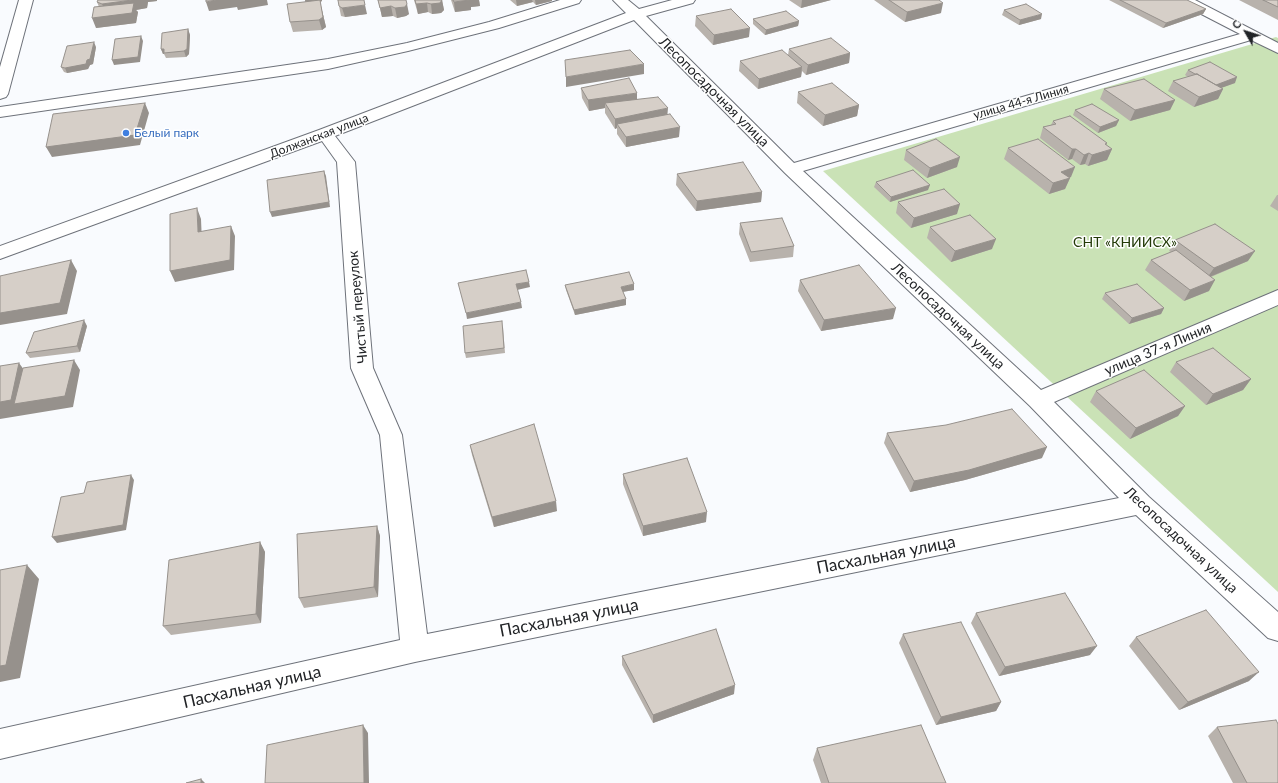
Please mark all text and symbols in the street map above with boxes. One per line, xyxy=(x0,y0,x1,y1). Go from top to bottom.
north arrow xyxy=(1226,12,1266,52)
text: С xyxy=(1229,17,1244,31)
street label: Лесопосадочная улица xyxy=(656,34,772,150)
street label: улица 44-я Линия xyxy=(972,82,1070,122)
street label: Должанская улица xyxy=(268,111,370,161)
place label: Белый парк xyxy=(134,126,199,140)
marker: Белый парк xyxy=(121,128,131,138)
park label: СНТ «КНИИСХ» xyxy=(1073,234,1177,250)
street label: Чистый переулок xyxy=(345,250,371,364)
street label: Лесопосадочная улица xyxy=(888,259,1008,373)
street label: улица 37-я Линия xyxy=(1102,319,1214,379)
street label: Лесопосадочная улица xyxy=(1121,483,1241,597)
street label: Пасхальная улица xyxy=(815,532,957,578)
street label: Пасхальная улица xyxy=(498,595,640,641)
street label: Пасхальная улица xyxy=(181,661,323,713)

